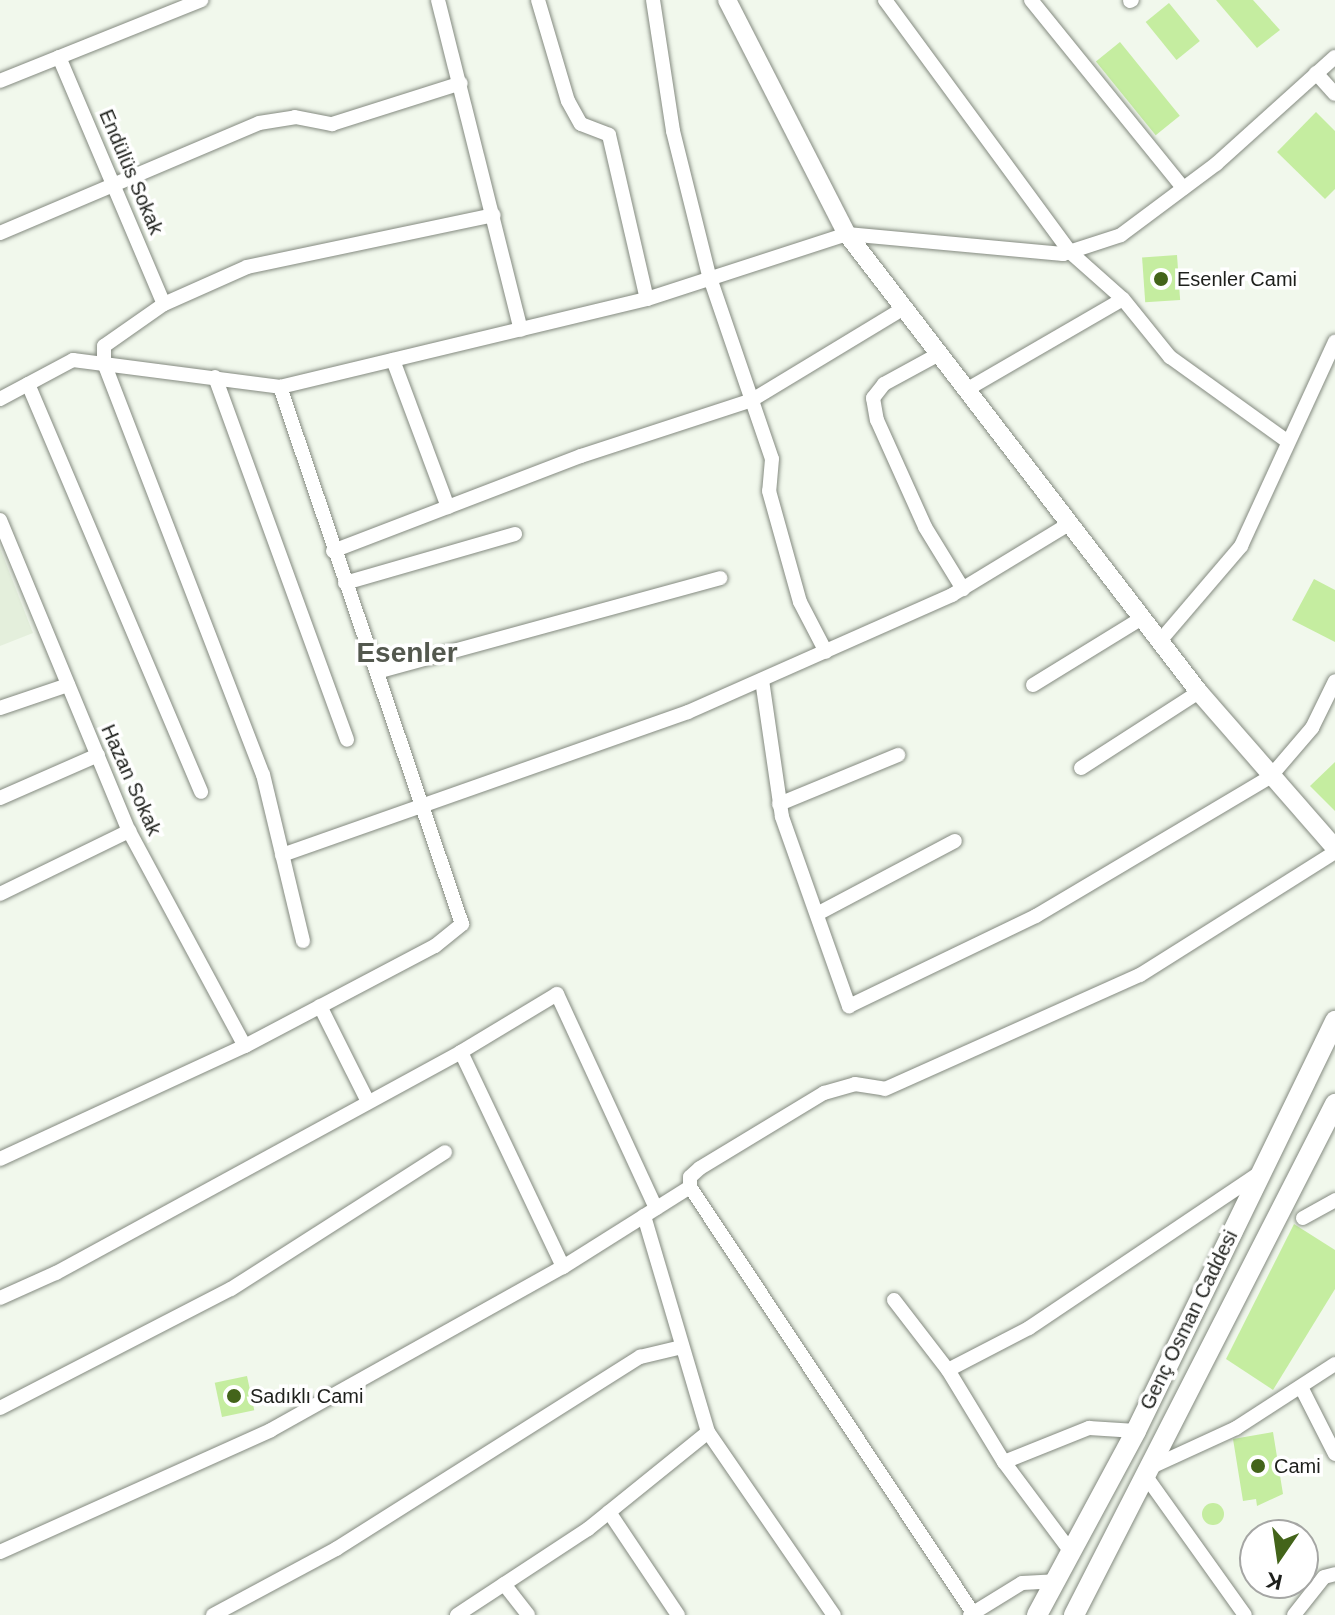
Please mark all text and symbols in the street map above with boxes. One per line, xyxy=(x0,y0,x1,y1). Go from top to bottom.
street label: Endülüs Sokak xyxy=(94,106,168,238)
place label: Esenler Cami xyxy=(1177,267,1297,291)
marker: Esenler Cami xyxy=(1152,270,1170,288)
district label: Esenler xyxy=(356,636,458,670)
street label: Hazan Sokak xyxy=(96,721,166,839)
street label: Genç Osman Caddesi xyxy=(1135,1226,1243,1414)
place label: Sadıklı Cami xyxy=(250,1384,363,1408)
marker: Sadıklı Cami xyxy=(225,1387,243,1405)
place label: Cami xyxy=(1274,1454,1321,1478)
marker: Cami xyxy=(1249,1457,1267,1475)
north arrow xyxy=(1239,1519,1319,1599)
text: K xyxy=(1263,1567,1284,1595)

